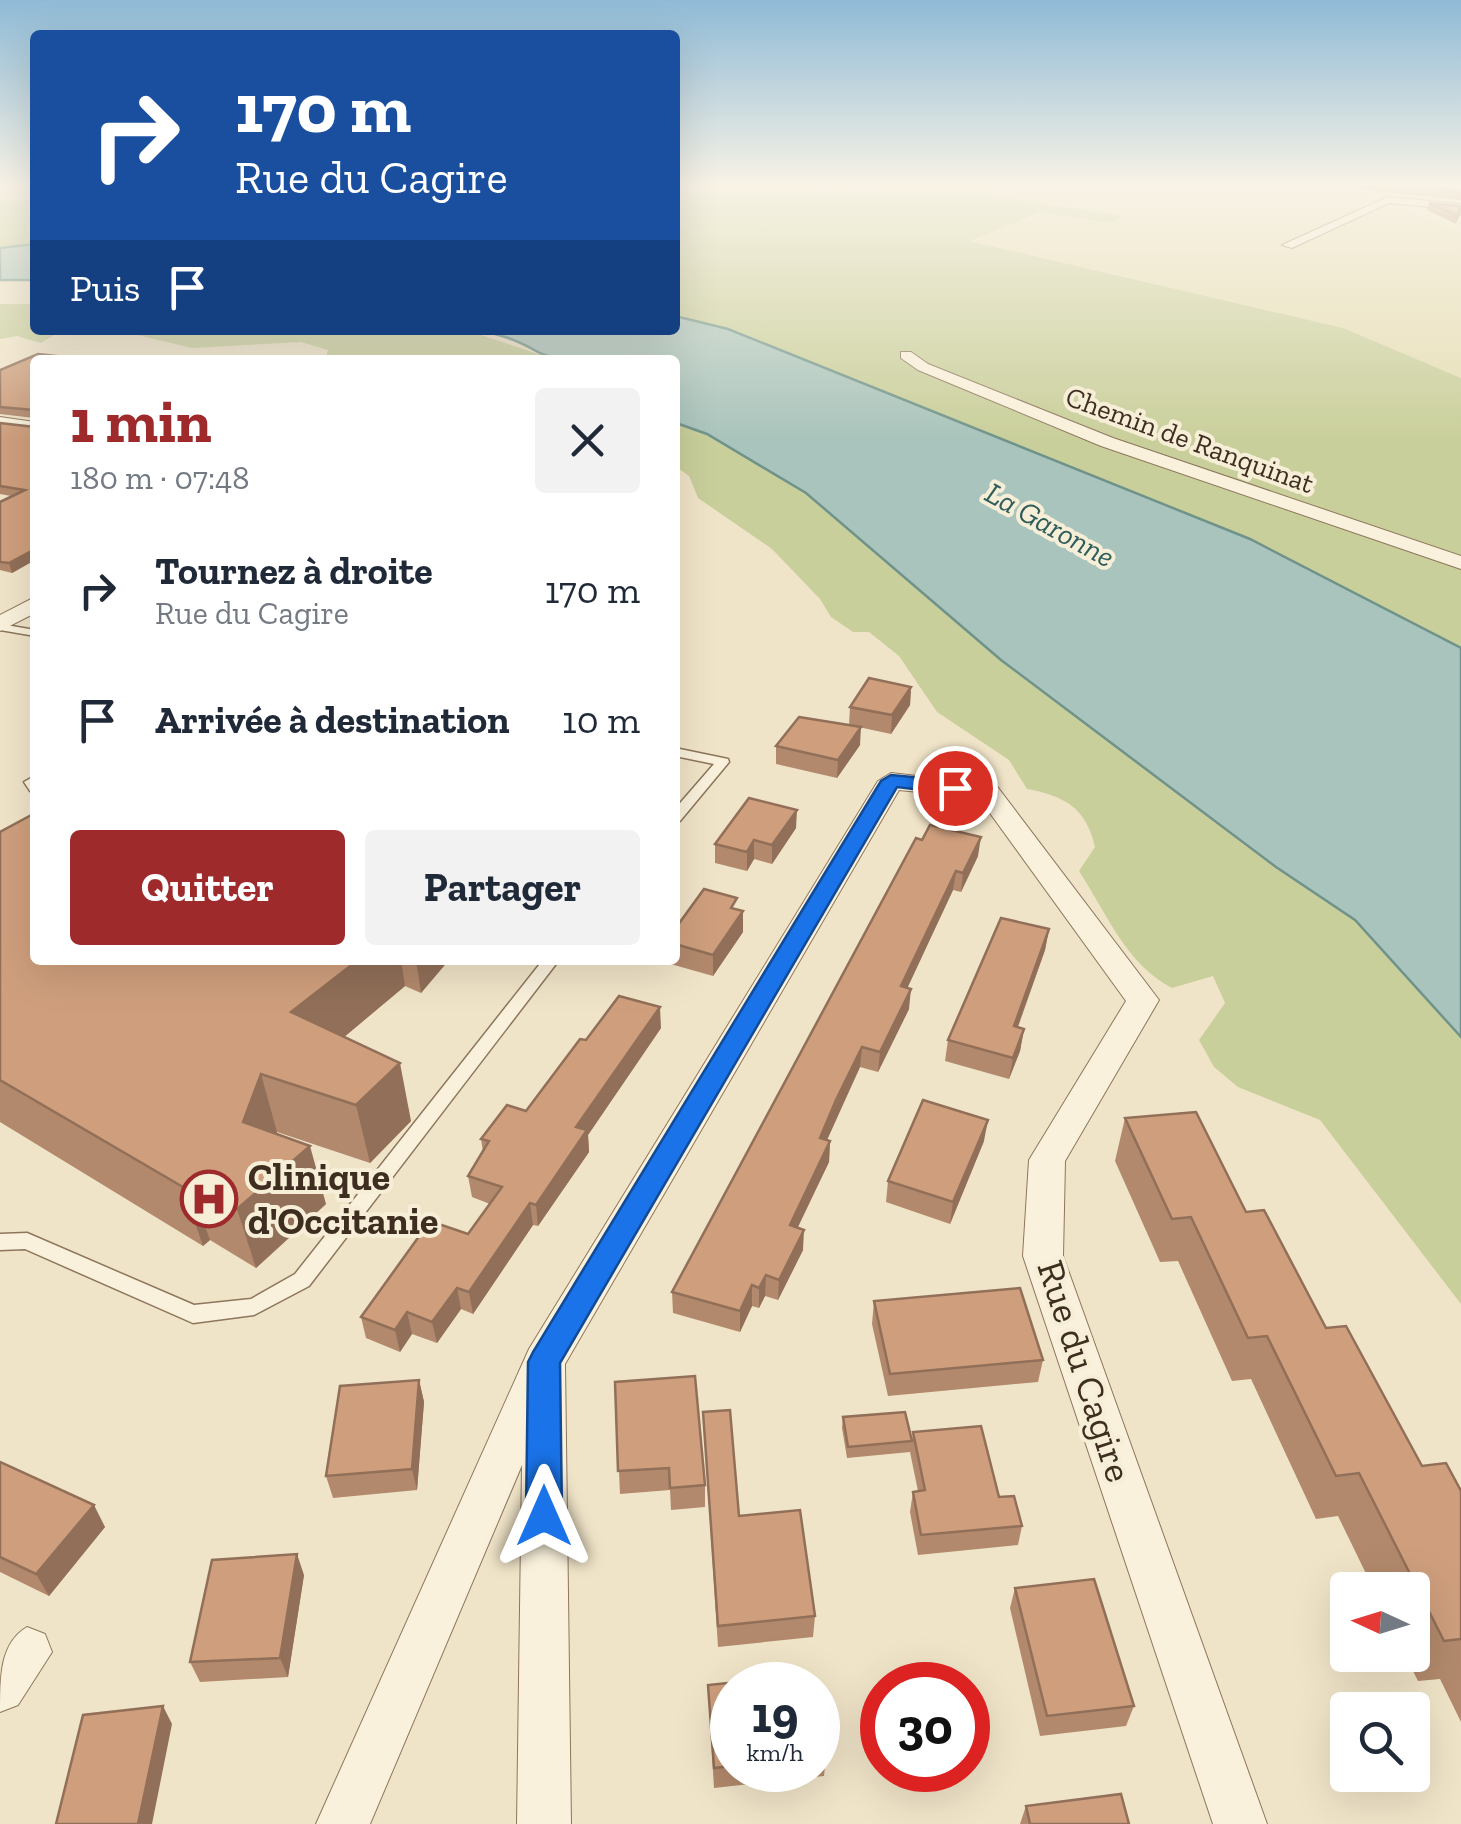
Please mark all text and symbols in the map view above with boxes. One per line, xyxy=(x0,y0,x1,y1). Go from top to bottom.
text: 170 m xyxy=(235,66,411,150)
icon: right xyxy=(70,70,200,200)
text: Rue du Cagire xyxy=(235,151,508,205)
icon: arrive xyxy=(160,260,215,315)
text: Puis xyxy=(70,265,140,311)
street label: Chemin de Ranquinat xyxy=(1061,380,1319,500)
text: 1 min xyxy=(70,385,212,457)
button: close xyxy=(535,388,640,493)
text: 180 m · 07:48 xyxy=(70,459,250,497)
water label: La Garonne xyxy=(979,475,1121,575)
text: Tournez à droite xyxy=(155,548,433,594)
icon: right xyxy=(70,563,125,618)
text: 170 m xyxy=(545,567,640,613)
text: Rue du Cagire xyxy=(155,594,349,632)
icon: arrive xyxy=(70,693,125,748)
text: Arrivée à destination xyxy=(155,697,510,743)
text: 10 m xyxy=(562,697,640,743)
pin xyxy=(913,746,998,831)
icon: arrive xyxy=(928,761,983,816)
button: Quitter xyxy=(70,830,345,945)
button: Partager xyxy=(365,830,640,945)
place label: Clinique d'Occitanie xyxy=(248,1154,438,1244)
hospital icon: Clinique d'Occitanie xyxy=(179,1169,239,1229)
street label: Rue du Cagire xyxy=(1028,1254,1142,1488)
position arrow xyxy=(492,1464,596,1568)
north arrow xyxy=(1330,1572,1430,1672)
map controls xyxy=(1330,1572,1430,1792)
speed limit sign: 30 xyxy=(860,1662,990,1792)
text: 19 xyxy=(752,1685,798,1745)
button: search xyxy=(1330,1692,1430,1792)
text: km/h xyxy=(746,1737,804,1767)

